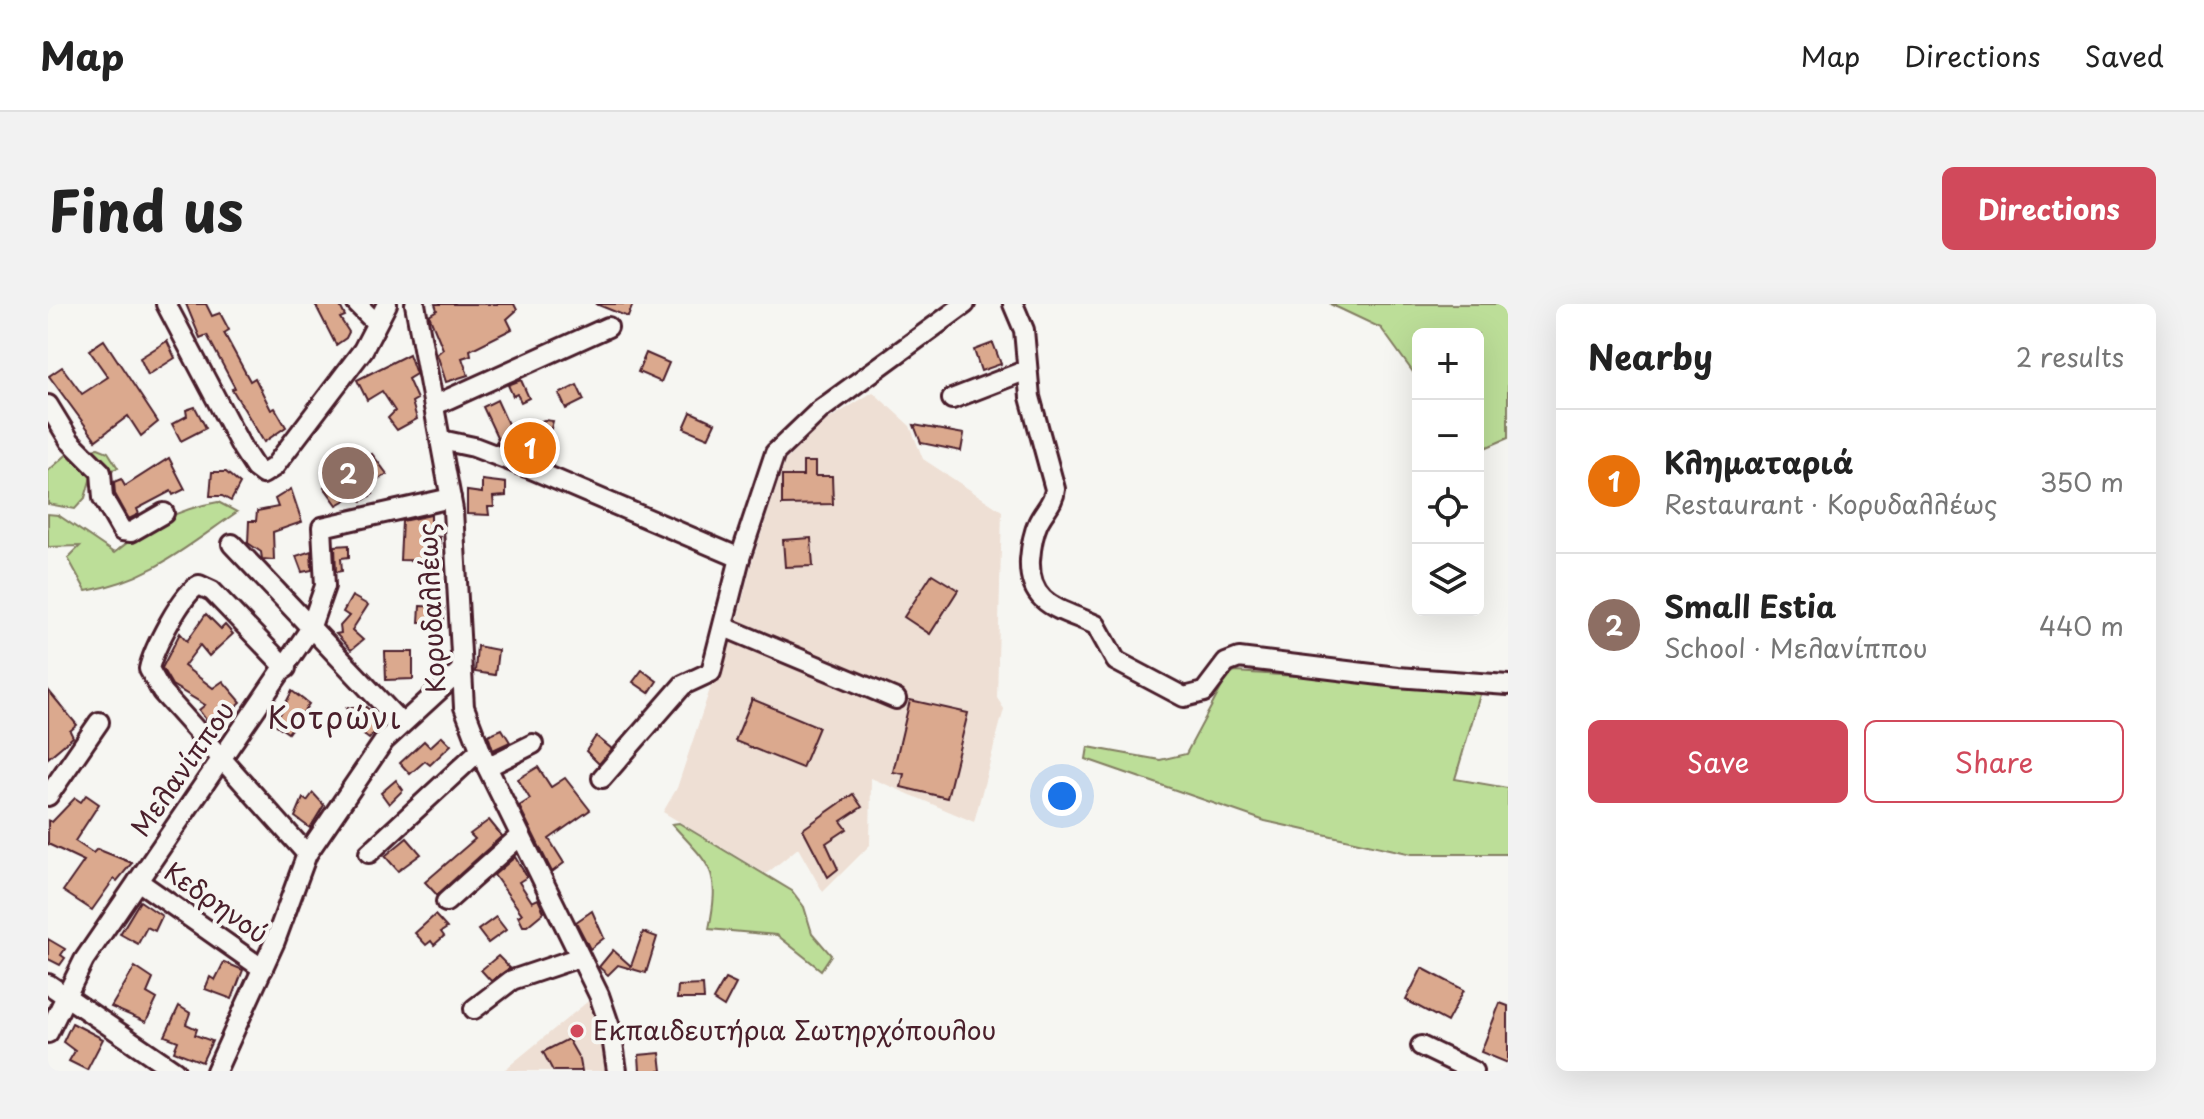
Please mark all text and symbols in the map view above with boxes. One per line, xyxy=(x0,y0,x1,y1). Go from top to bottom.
text: Map xyxy=(40,27,124,84)
text: Map xyxy=(1801,34,1860,77)
text: Directions xyxy=(1904,34,2041,77)
text: Saved xyxy=(2085,34,2164,77)
text: Find us xyxy=(48,166,244,251)
button: Directions xyxy=(1942,167,2156,250)
map controls xyxy=(1412,328,1484,616)
button: + xyxy=(1412,328,1484,400)
text: Nearby xyxy=(1588,330,1713,382)
text: 2 results xyxy=(2016,337,2124,376)
button: − xyxy=(1412,400,1484,472)
pin: 1 xyxy=(504,418,556,478)
text: Κληματαριά xyxy=(1664,439,1853,484)
pin: 2 xyxy=(322,443,374,503)
text: 1 xyxy=(1608,462,1620,501)
text: 350 m xyxy=(2040,462,2124,501)
button: locate xyxy=(1412,472,1484,544)
text: Restaurant · Κορυδαλλέως xyxy=(1664,484,1997,523)
street label: Κορυδαλλέως xyxy=(407,522,454,694)
button: layers xyxy=(1412,544,1484,616)
text: Small Estia xyxy=(1664,583,1837,628)
text: 2 xyxy=(1605,606,1623,645)
text: 440 m xyxy=(2039,606,2124,645)
text: School · Μελανίππου xyxy=(1664,628,1928,667)
street label: Μελανίππου xyxy=(121,692,243,844)
district label: Κοτρώνι xyxy=(267,694,403,739)
button: Save xyxy=(1588,720,1848,803)
button: Share xyxy=(1864,720,2124,803)
your location xyxy=(1042,776,1082,816)
street label: Κεδρηνού xyxy=(157,852,277,952)
place label: Εκπαιδευτήρια Σωτηρχόπουλου xyxy=(593,1010,996,1049)
marker: Εκπαιδευτήρια Σωτηρχόπουλου xyxy=(568,1022,586,1040)

